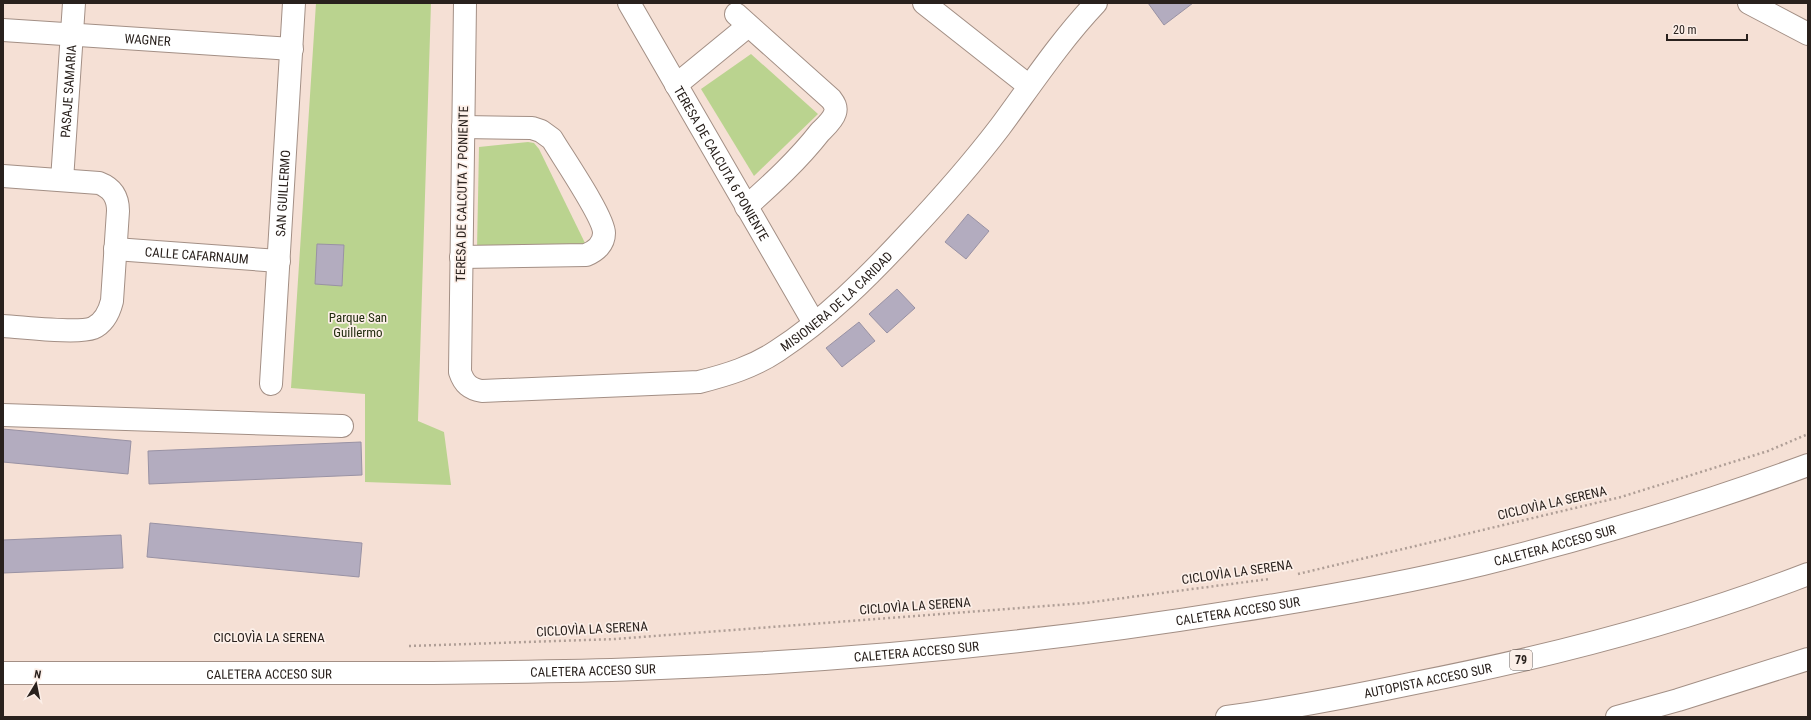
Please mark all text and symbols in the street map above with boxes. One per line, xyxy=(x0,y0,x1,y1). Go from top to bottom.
scale bar xyxy=(1667,16,1747,42)
text: 20 m xyxy=(1673,23,1697,37)
street label: WAGNER xyxy=(124,31,171,49)
street label: PASAJE SAMARIA xyxy=(57,44,79,138)
street label: TERESA DE CALCUTA 6 PONIENTE xyxy=(671,83,772,243)
street label: TERESA DE CALCUTA 7 PONIENTE xyxy=(453,106,471,282)
street label: SAN GUILLERMO xyxy=(272,149,293,237)
street label: CALLE CAFARNAUM xyxy=(144,244,249,266)
street label: MISIONERA DE LA CARIDAD xyxy=(777,248,895,354)
park label: Parque San Guillermo xyxy=(329,310,387,340)
street label: CICLOVÌA LA SERENA xyxy=(1496,483,1609,523)
street label: CALETERA ACCESO SUR xyxy=(1492,521,1617,569)
street label: CICLOVÌA LA SERENA xyxy=(1181,557,1294,587)
street label: CALETERA ACCESO SUR xyxy=(1175,593,1301,628)
street label: CICLOVÌA LA SERENA xyxy=(859,595,972,617)
street label: CICLOVÌA LA SERENA xyxy=(536,619,649,639)
street label: CICLOVÌA LA SERENA xyxy=(213,630,325,645)
street label: CALETERA ACCESO SUR xyxy=(853,638,980,664)
road number: 79 xyxy=(1510,650,1532,670)
street label: AUTOPISTA ACCESO SUR xyxy=(1362,660,1493,701)
street label: CALETERA ACCESO SUR xyxy=(530,661,656,679)
north arrow xyxy=(16,664,56,704)
street label: CALETERA ACCESO SUR xyxy=(206,666,332,681)
text: N xyxy=(33,668,42,682)

